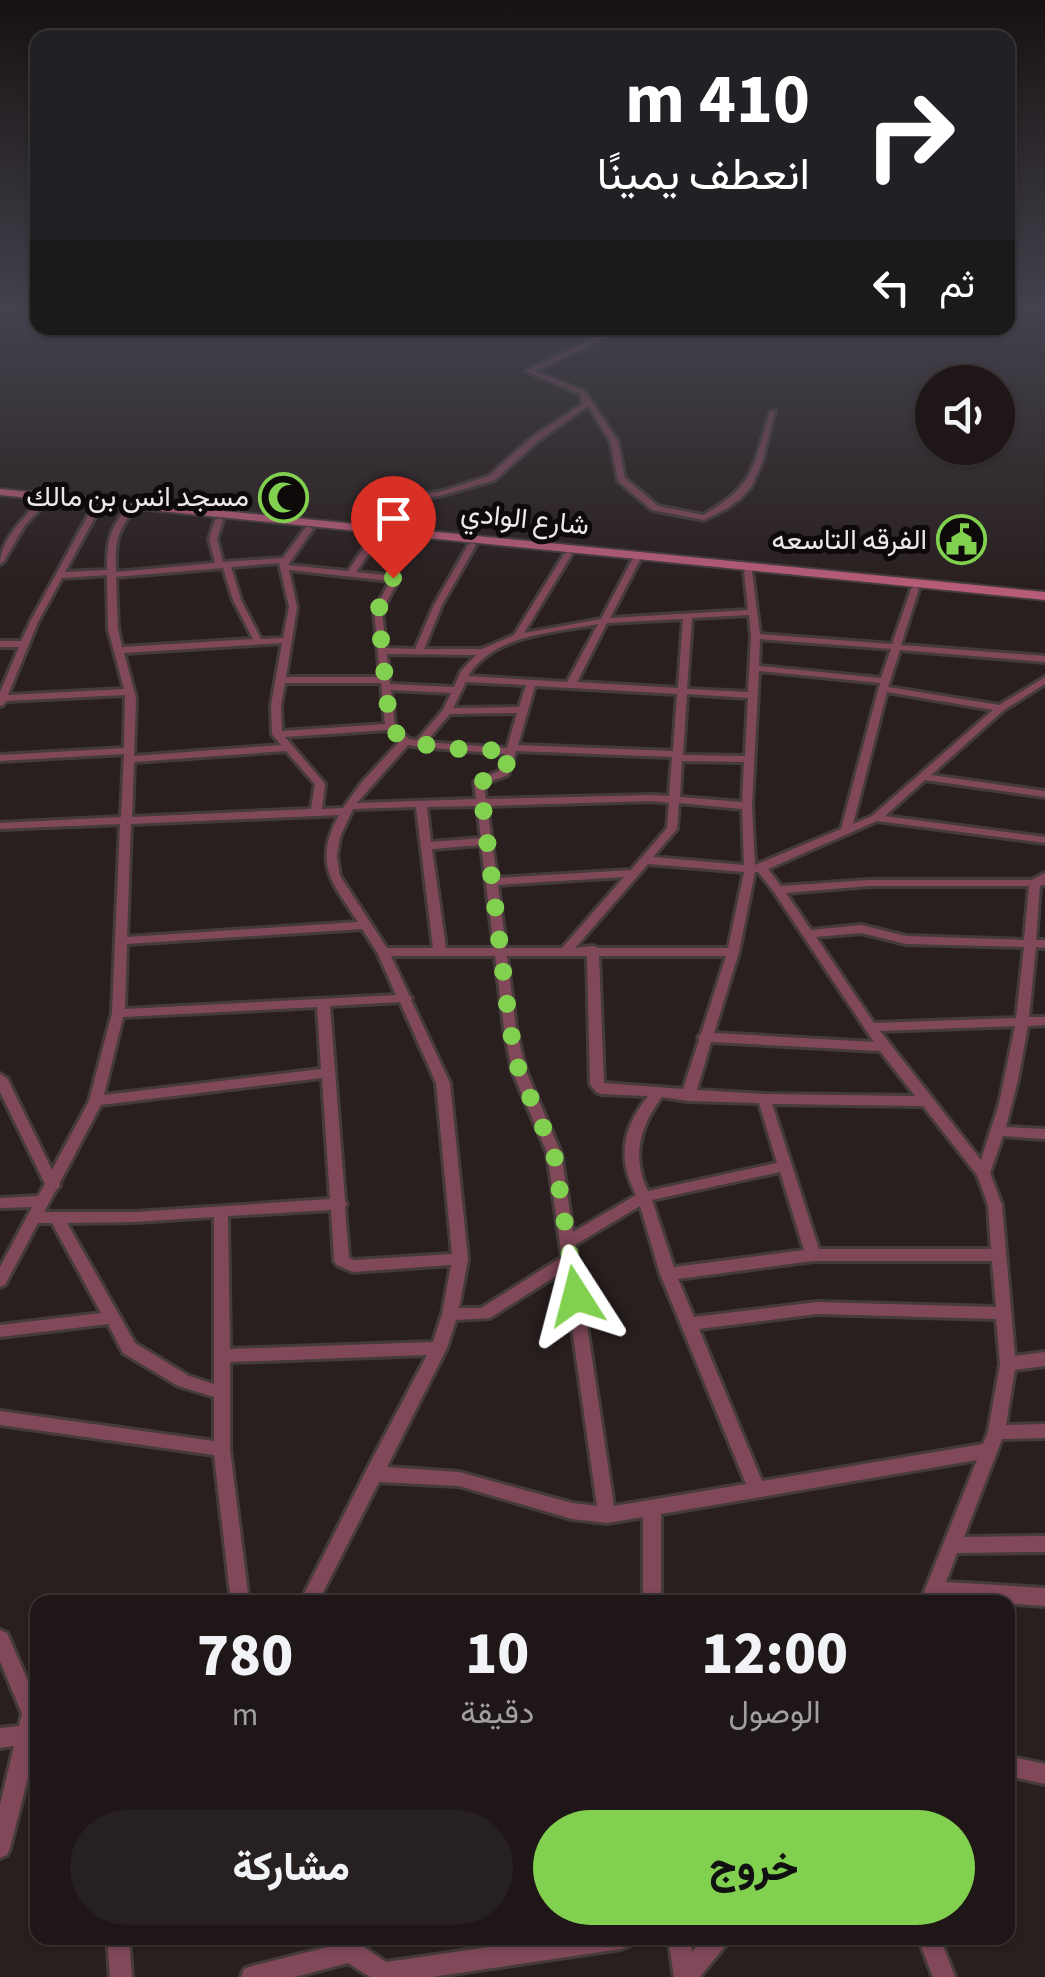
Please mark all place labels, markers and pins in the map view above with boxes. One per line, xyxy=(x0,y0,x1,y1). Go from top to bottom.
mosque icon: مسجد انس بن مالك xyxy=(258,471,310,523)
pin xyxy=(351,476,436,579)
place label: مسجد انس بن مالك xyxy=(26,477,249,517)
public building icon: الفرقه التاسعه xyxy=(936,514,988,566)
place label: الفرقه التاسعه xyxy=(771,520,927,560)

